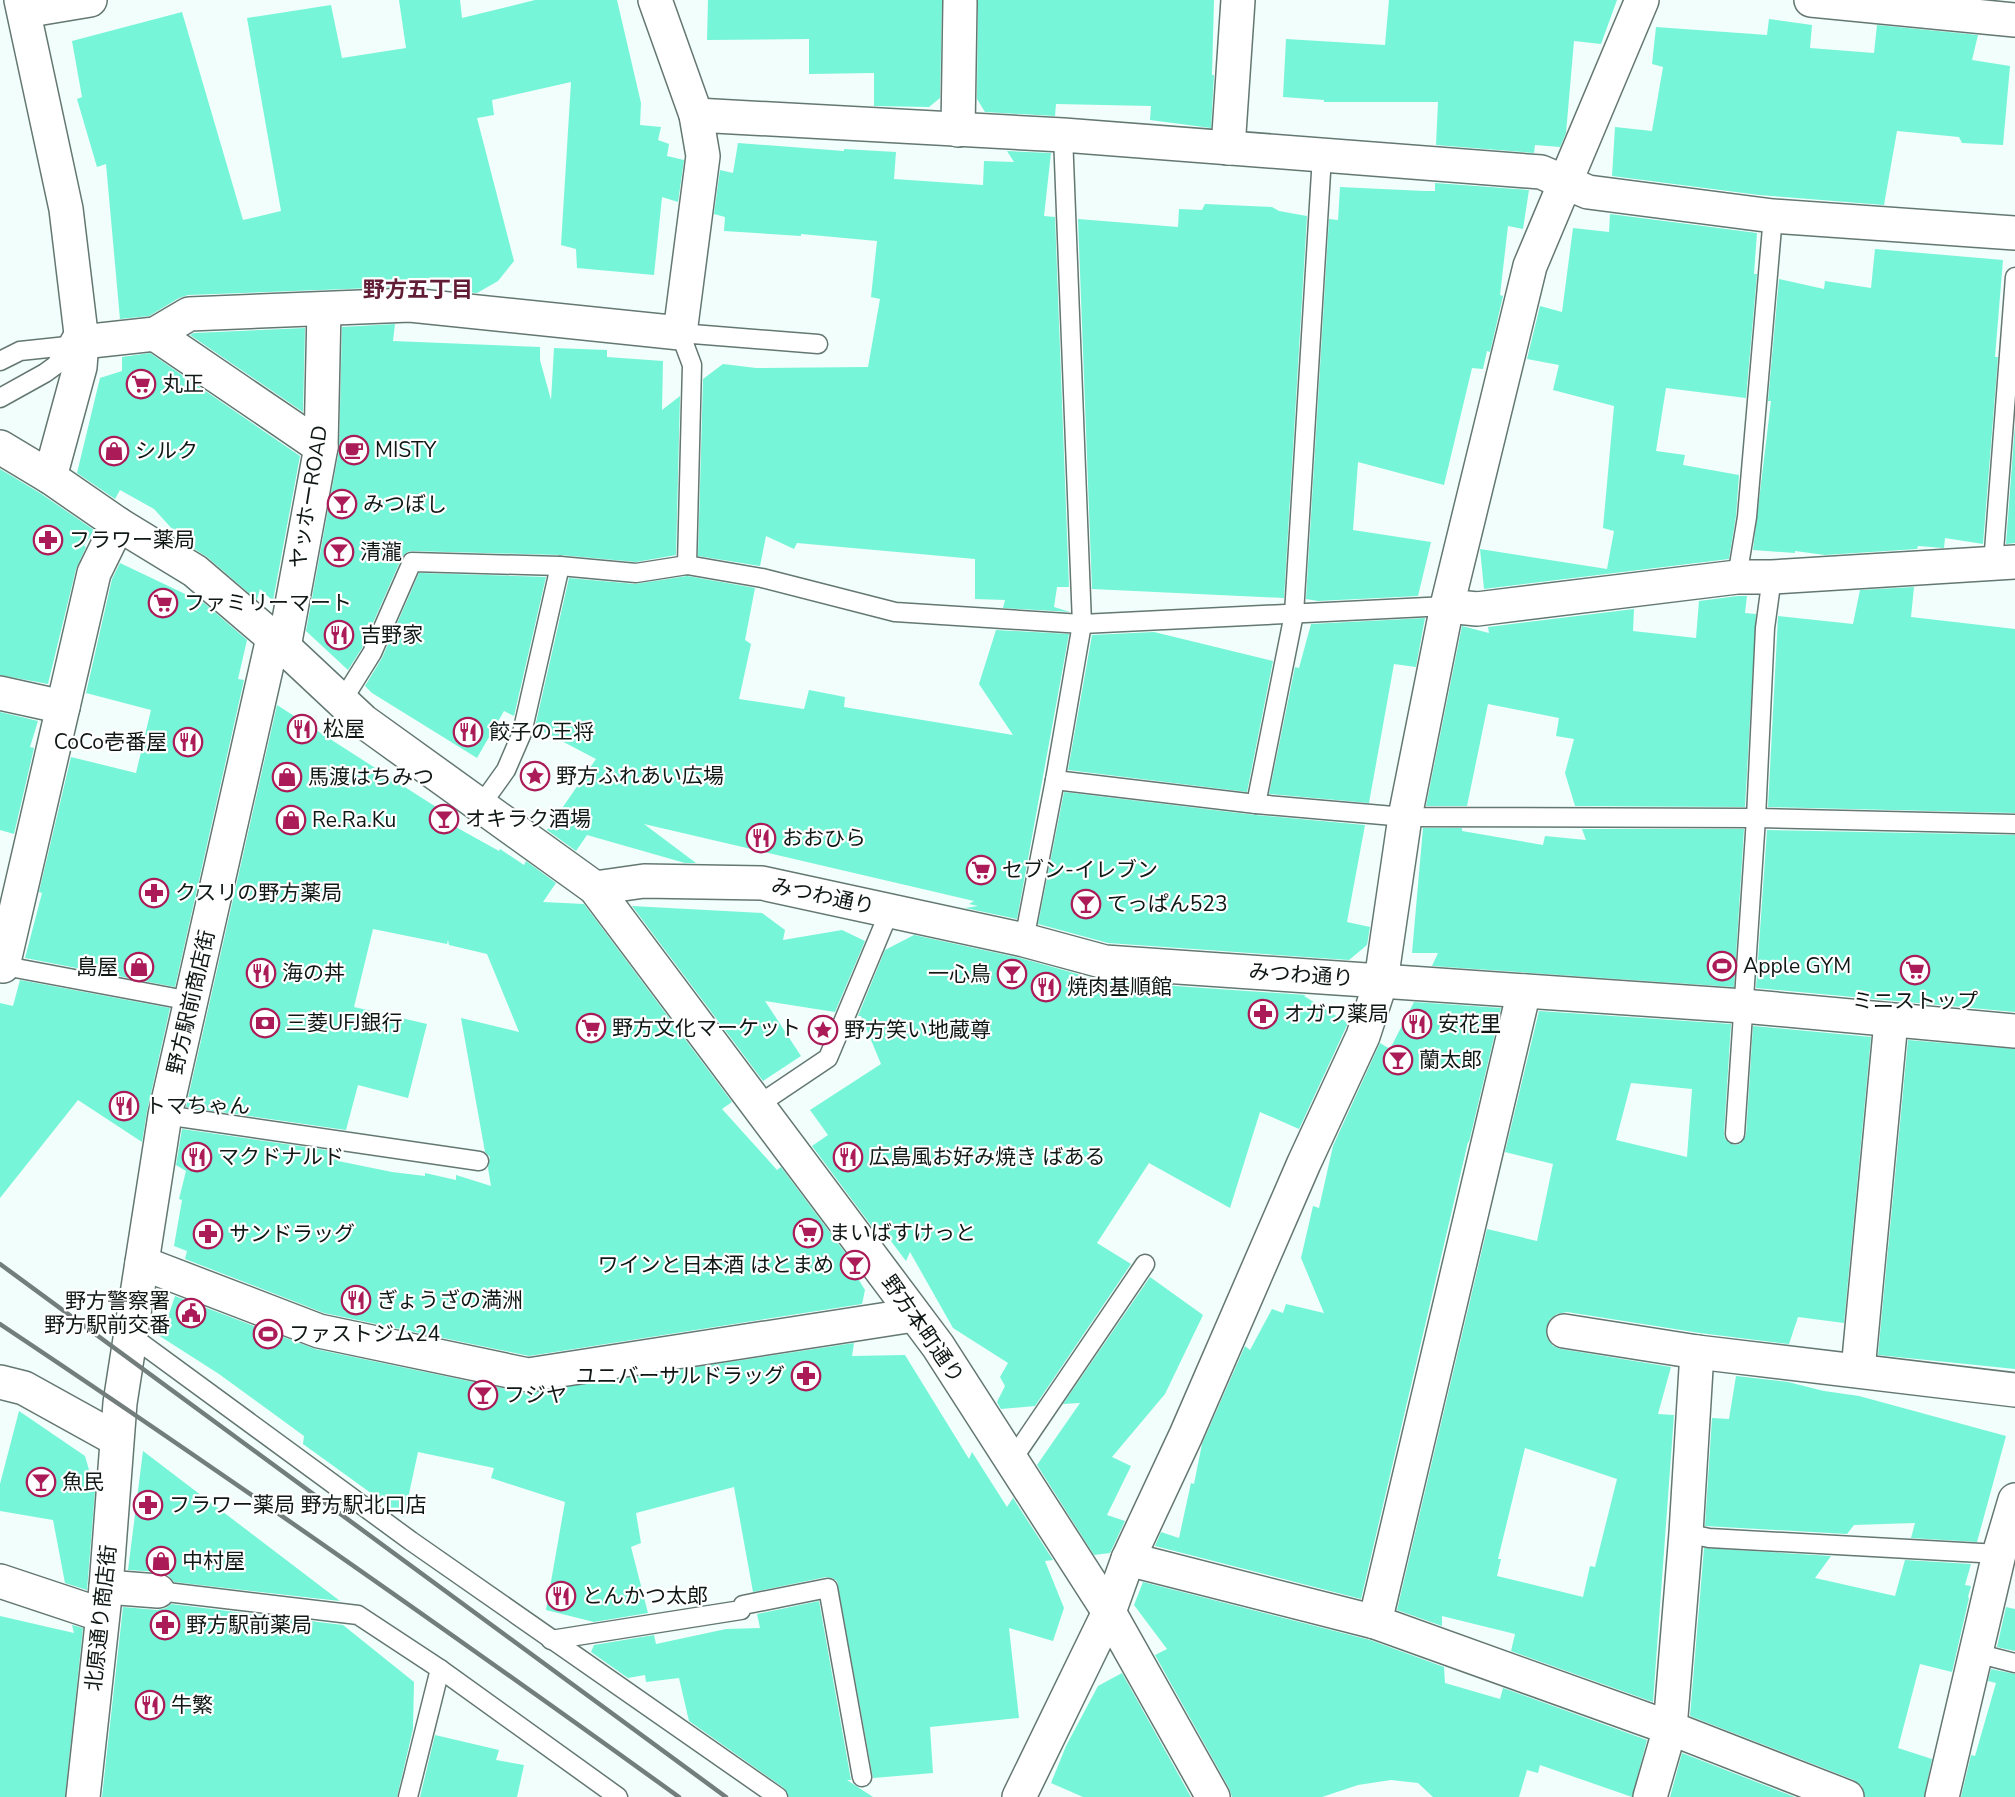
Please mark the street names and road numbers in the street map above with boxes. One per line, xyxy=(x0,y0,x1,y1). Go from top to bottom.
street label: ヤッホーROAD xyxy=(284,423,334,571)
street label: みつわ通り xyxy=(769,871,877,921)
street label: 野方駅前商店街 xyxy=(161,927,221,1077)
street label: みつわ通り xyxy=(1248,957,1354,993)
street label: 野方本町通り xyxy=(875,1269,971,1389)
street label: 北原通り商店街 xyxy=(79,1543,123,1693)

